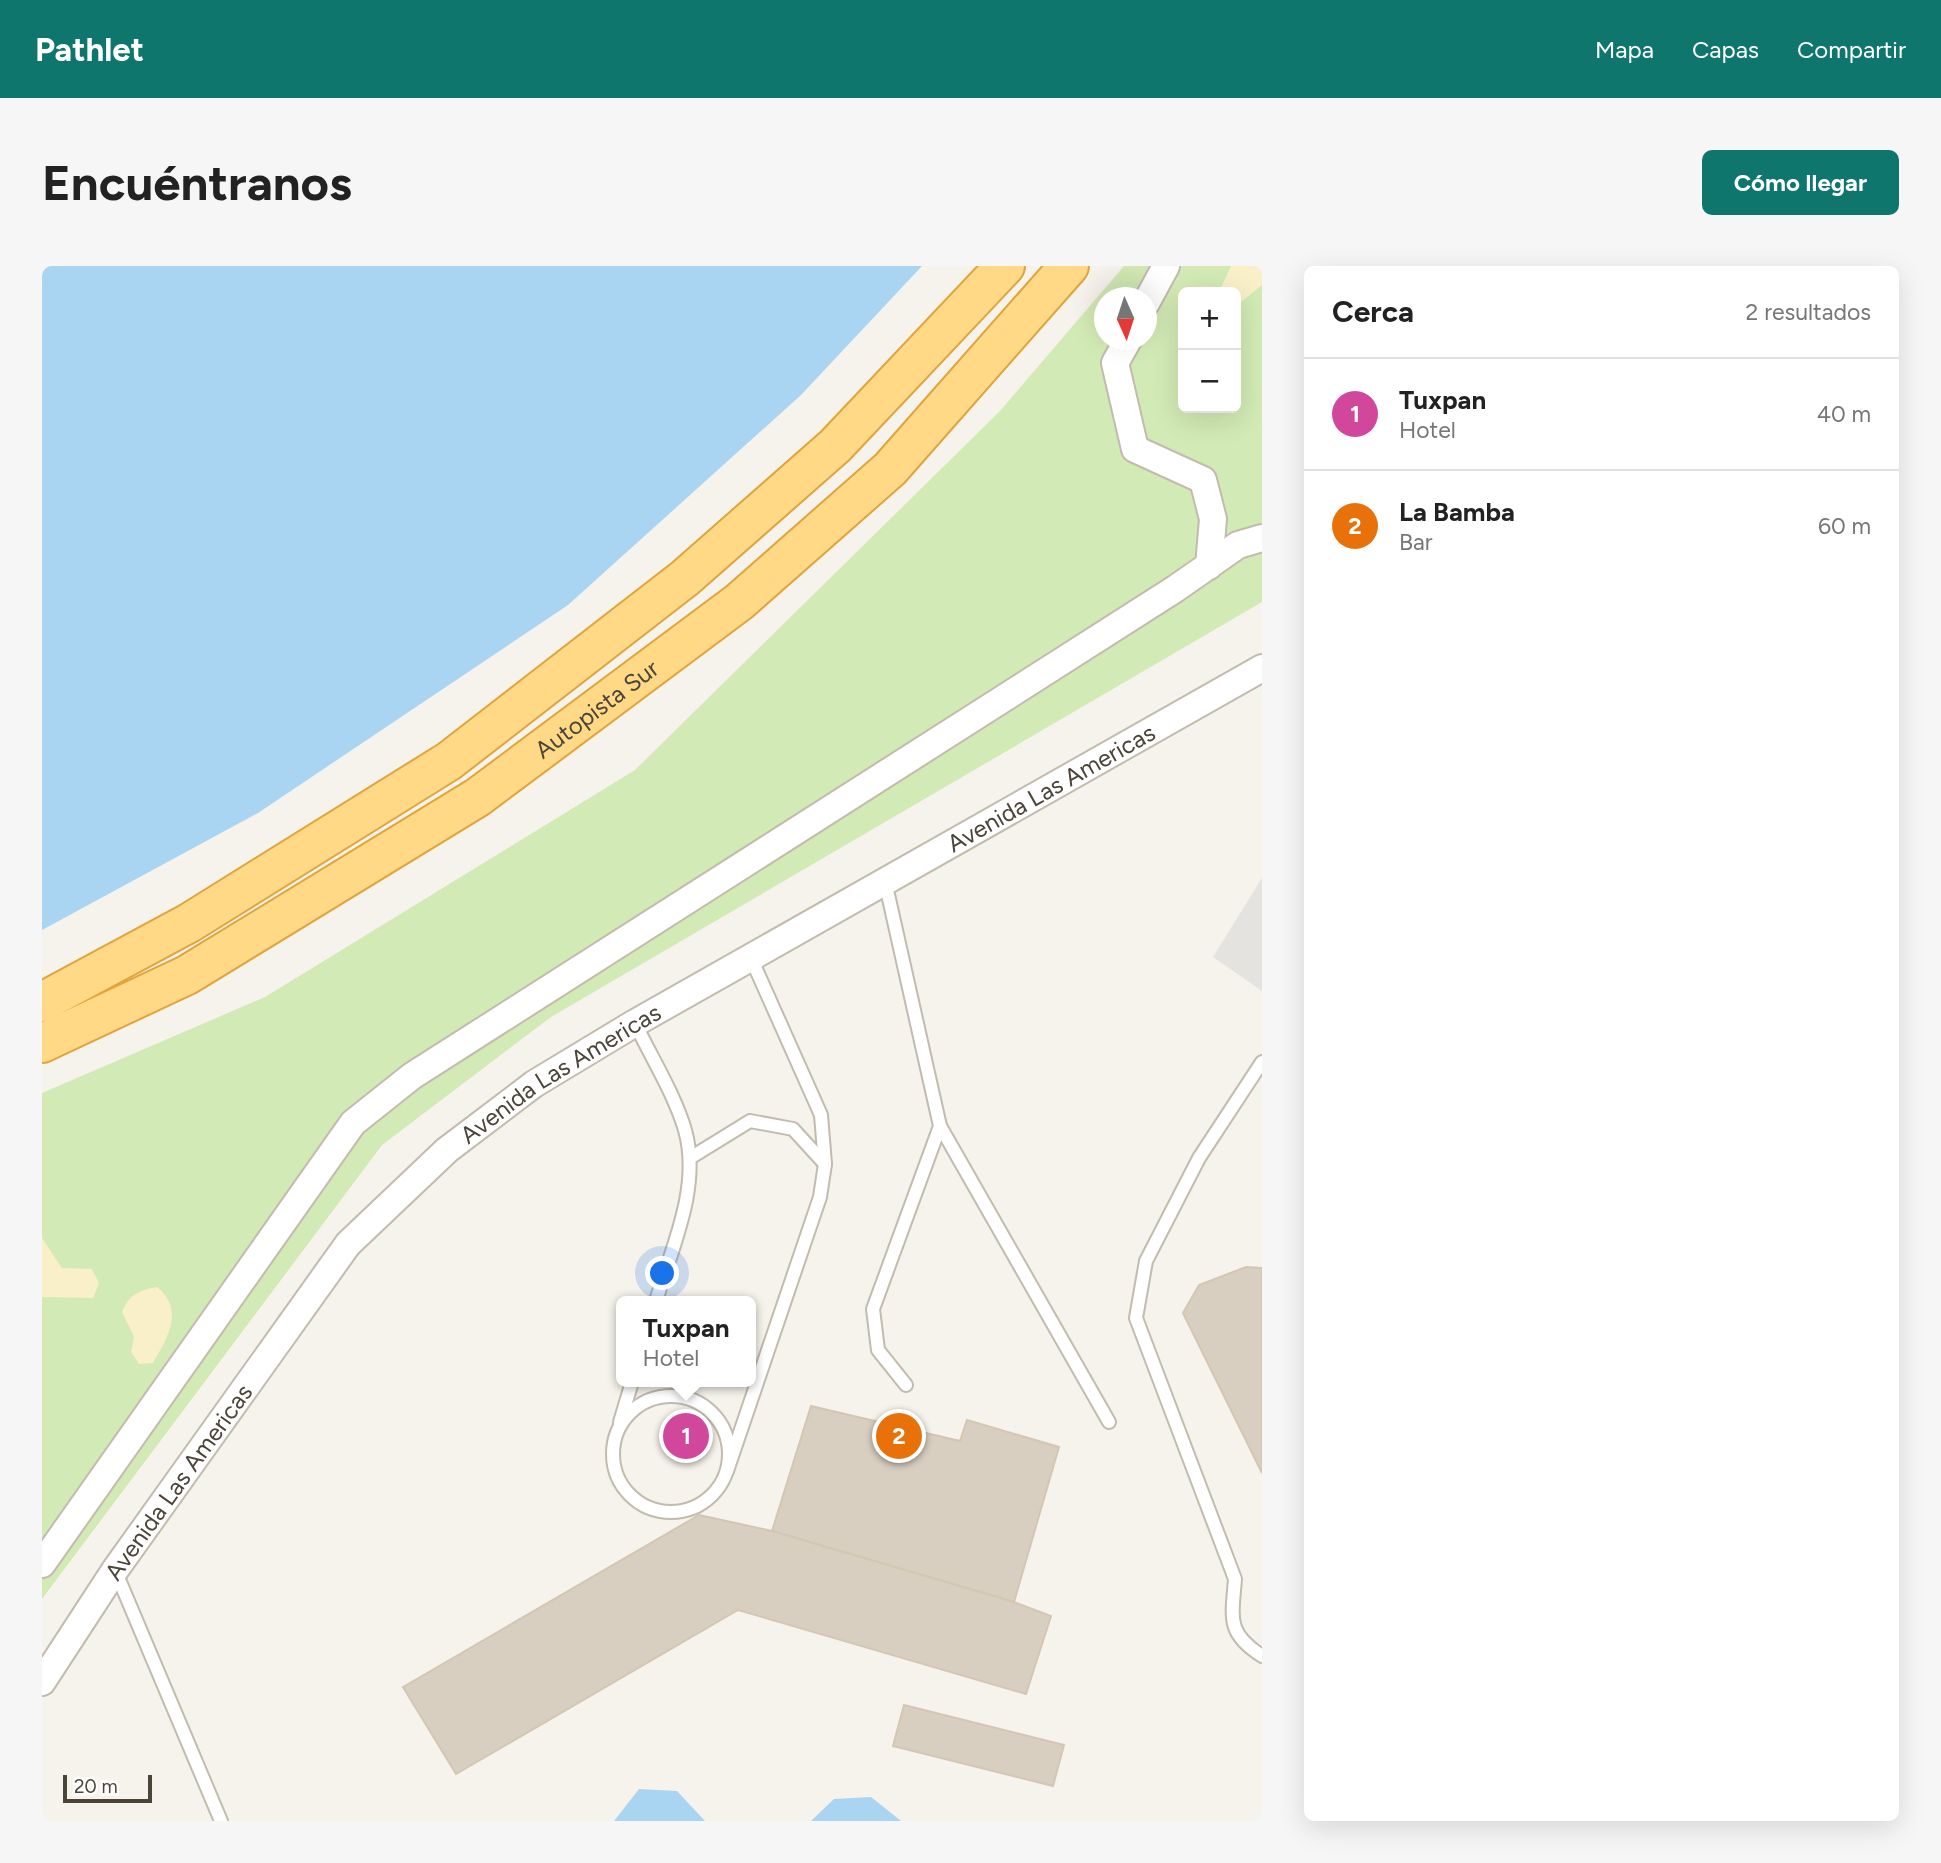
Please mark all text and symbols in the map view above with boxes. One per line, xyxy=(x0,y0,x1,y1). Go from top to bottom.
text: Pathlet xyxy=(35,30,144,69)
text: Mapa xyxy=(1595,35,1654,64)
text: Capas xyxy=(1692,35,1759,64)
text: Compartir xyxy=(1797,35,1906,64)
button: Cómo llegar xyxy=(1702,150,1899,215)
text: Encuéntranos xyxy=(42,153,352,212)
north arrow xyxy=(1094,287,1157,350)
map controls xyxy=(1178,287,1241,413)
button: + xyxy=(1178,287,1241,350)
text: Cerca xyxy=(1332,293,1414,330)
text: 2 resultados xyxy=(1746,298,1871,326)
button: − xyxy=(1178,350,1241,413)
text: Tuxpan xyxy=(1399,384,1486,416)
text: 1 xyxy=(1350,400,1360,428)
text: 40 m xyxy=(1817,400,1871,428)
text: Hotel xyxy=(1399,416,1456,444)
text: La Bamba xyxy=(1399,496,1515,528)
text: 2 xyxy=(1348,512,1362,540)
text: 60 m xyxy=(1818,512,1871,540)
text: Bar xyxy=(1399,528,1433,556)
street label: Autopista Sur xyxy=(529,653,664,764)
street label: Avenida Las Americas xyxy=(942,717,1160,858)
street label: Avenida Las Americas xyxy=(454,997,666,1150)
your location xyxy=(645,1256,679,1290)
popup xyxy=(616,1296,756,1387)
text: Tuxpan xyxy=(642,1312,730,1344)
text: Hotel xyxy=(642,1344,699,1372)
street label: Avenida Las Americas xyxy=(98,1378,258,1585)
pin: 1 xyxy=(663,1410,709,1462)
pin: 2 xyxy=(876,1410,922,1462)
scale bar xyxy=(63,1772,152,1804)
text: 20 m xyxy=(74,1775,118,1798)

